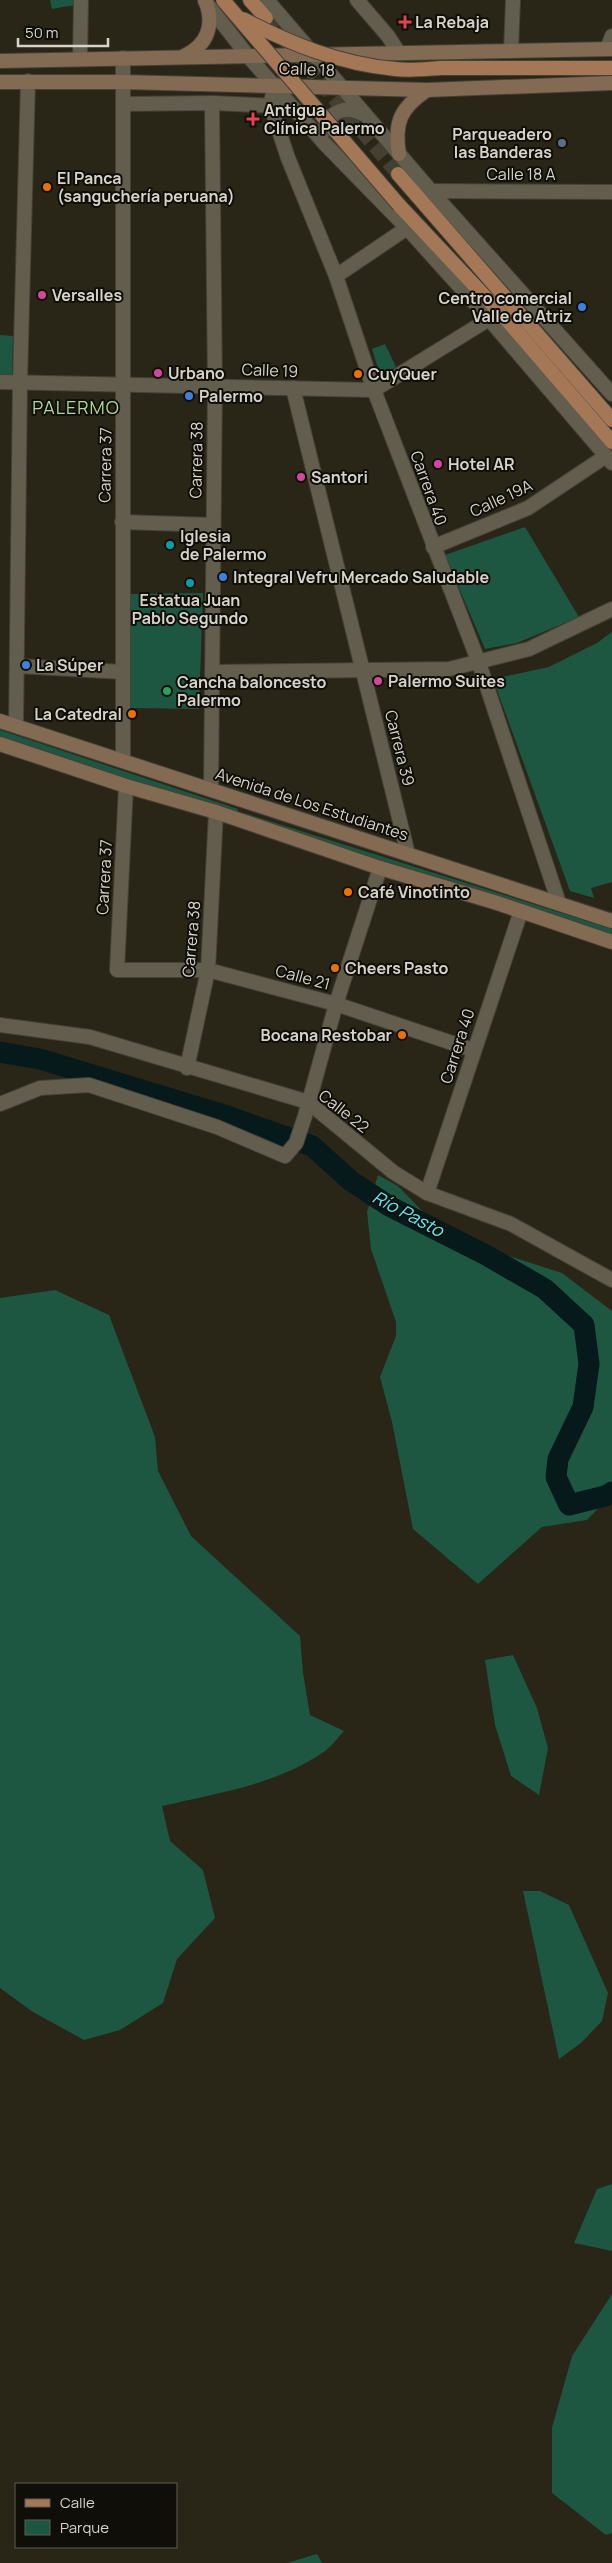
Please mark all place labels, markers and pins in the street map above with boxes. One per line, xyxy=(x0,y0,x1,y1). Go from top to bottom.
place label: La Rebaja xyxy=(415,11,489,33)
marker: La Rebaja xyxy=(399,16,411,28)
place label: Antigua Clínica Palermo xyxy=(264,99,385,139)
marker: Antigua Clínica Palermo xyxy=(246,112,260,126)
place label: Parqueadero las Banderas xyxy=(452,123,552,163)
marker: Parqueadero las Banderas xyxy=(556,137,568,149)
place label: El Panca (sanguchería peruana) xyxy=(57,167,235,207)
marker: El Panca (sanguchería peruana) xyxy=(41,181,53,193)
place label: Versalles xyxy=(52,284,122,306)
place label: Centro comercial Valle de Atriz xyxy=(438,287,572,327)
marker: Versalles xyxy=(36,289,48,301)
marker: Centro comercial Valle de Atriz xyxy=(576,301,588,313)
place label: Urbano xyxy=(168,362,225,384)
place label: CuyQuer xyxy=(368,363,437,385)
marker: Urbano xyxy=(152,367,164,379)
marker: CuyQuer xyxy=(352,368,364,380)
place label: Palermo xyxy=(199,385,263,407)
marker: Palermo xyxy=(183,390,195,402)
place label: Hotel AR xyxy=(448,453,515,475)
marker: Hotel AR xyxy=(432,458,444,470)
place label: Santori xyxy=(311,466,368,488)
marker: Santori xyxy=(295,471,307,483)
place label: Iglesia de Palermo xyxy=(180,525,267,565)
marker: Iglesia de Palermo xyxy=(164,539,176,551)
place label: Integral Vefru Mercado Saludable xyxy=(233,566,490,588)
marker: Integral Vefru Mercado Saludable xyxy=(217,571,229,583)
marker: Estatua Juan Pablo Segundo xyxy=(184,577,196,589)
place label: Estatua Juan Pablo Segundo xyxy=(132,589,248,629)
place label: La Súper xyxy=(36,654,103,676)
marker: La Súper xyxy=(20,659,32,671)
place label: Palermo Suites xyxy=(388,670,505,692)
place label: Cancha baloncesto Palermo xyxy=(177,671,327,711)
marker: Palermo Suites xyxy=(372,675,384,687)
marker: Cancha baloncesto Palermo xyxy=(161,685,173,697)
place label: La Catedral xyxy=(34,703,122,725)
marker: La Catedral xyxy=(126,708,138,720)
place label: Café Vinotinto xyxy=(358,881,470,903)
marker: Café Vinotinto xyxy=(342,886,354,898)
place label: Cheers Pasto xyxy=(345,957,448,979)
marker: Cheers Pasto xyxy=(329,962,341,974)
place label: Bocana Restobar xyxy=(261,1024,392,1046)
marker: Bocana Restobar xyxy=(396,1029,408,1041)

